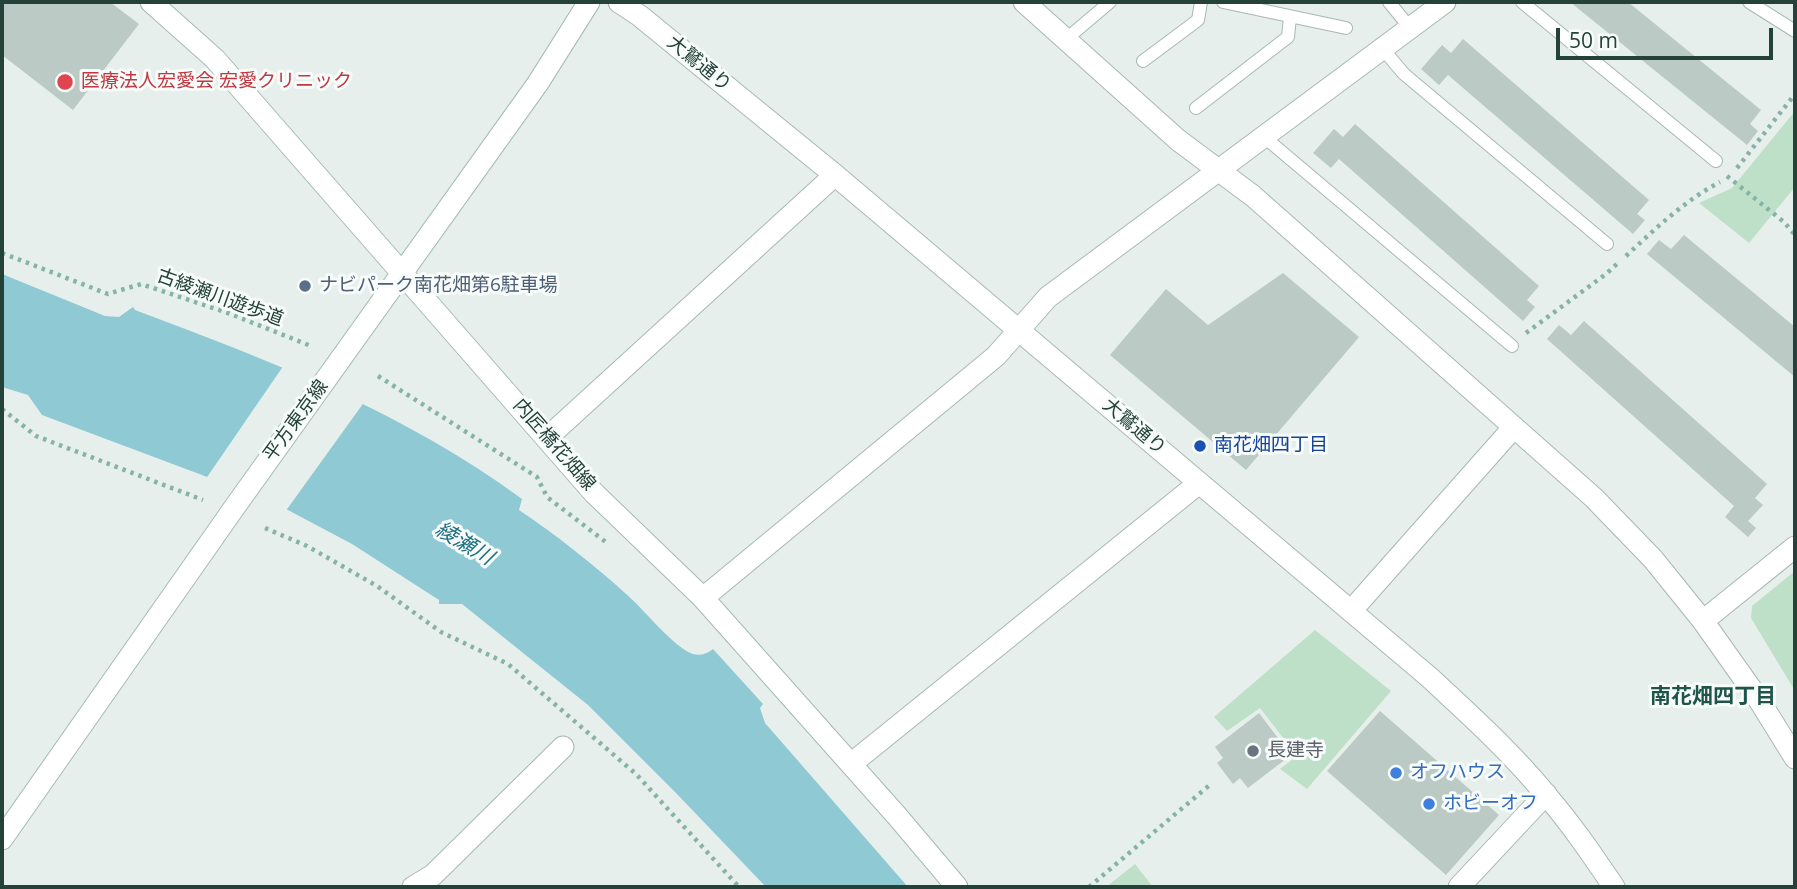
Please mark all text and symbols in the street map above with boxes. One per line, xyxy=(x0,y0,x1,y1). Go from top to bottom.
scale bar xyxy=(1559,14,1776,58)
text: 50 m xyxy=(1569,26,1618,54)
street label: 大鷲通り xyxy=(662,31,736,97)
place label: 医療法人宏愛会 宏愛クリニック xyxy=(81,71,352,93)
marker: 医療法人宏愛会 宏愛クリニック xyxy=(55,72,75,92)
street label: 古綾瀬川遊歩道 xyxy=(154,265,286,331)
place label: ナビパーク南花畑第6駐車場 xyxy=(319,275,558,297)
marker: ナビパーク南花畑第6駐車場 xyxy=(297,278,313,294)
street label: 平方東京線 xyxy=(259,376,333,466)
street label: 大鷲通り xyxy=(1098,394,1170,460)
street label: 内匠橋花畑線 xyxy=(508,395,600,495)
place label: 南花畑四丁目 xyxy=(1214,435,1328,457)
marker: 南花畑四丁目 xyxy=(1192,438,1208,454)
water label: 綾瀬川 xyxy=(431,517,497,571)
district label: 南花畑四丁目 xyxy=(1650,684,1776,710)
place label: 長建寺 xyxy=(1267,740,1324,762)
marker: 長建寺 xyxy=(1245,743,1261,759)
place label: オフハウス xyxy=(1410,762,1505,784)
marker: オフハウス xyxy=(1388,765,1404,781)
place label: ホビーオフ xyxy=(1443,793,1538,815)
marker: ホビーオフ xyxy=(1421,796,1437,812)

